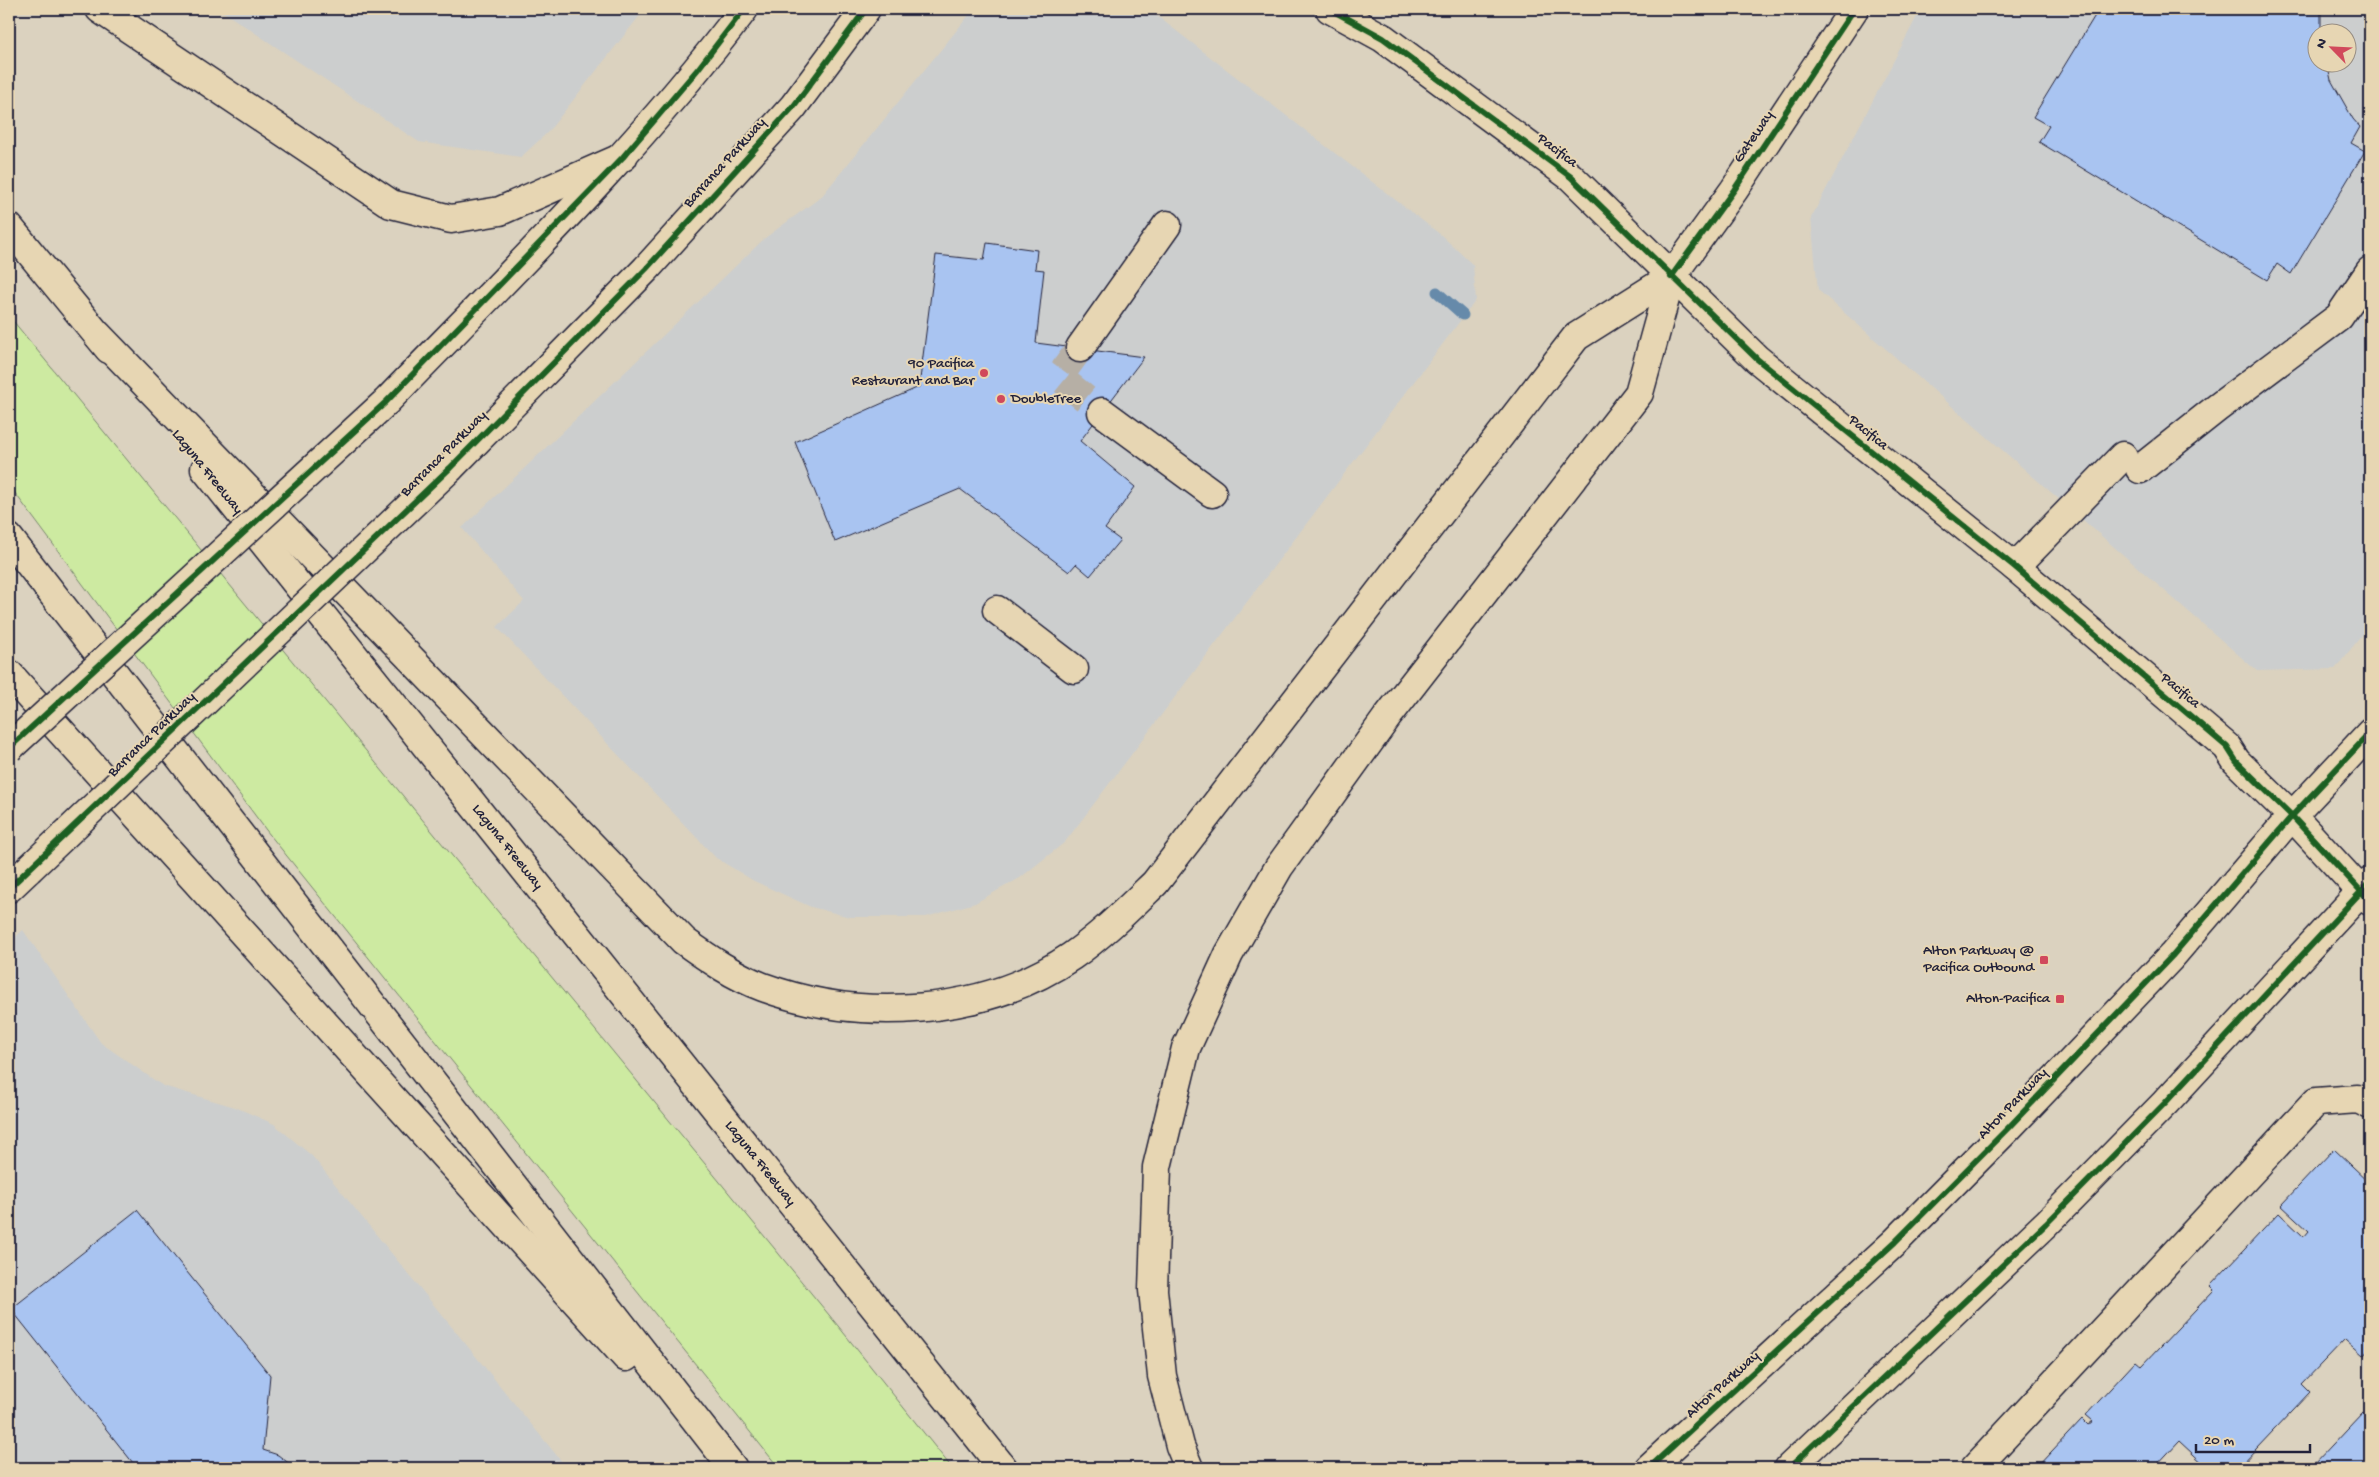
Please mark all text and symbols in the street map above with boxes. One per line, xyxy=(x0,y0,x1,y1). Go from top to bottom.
north arrow xyxy=(2306,22,2356,72)
text: N xyxy=(2313,36,2332,51)
street label: Gateway xyxy=(1730,107,1778,166)
street label: Barranca Parkway xyxy=(679,114,771,212)
street label: Pacifica xyxy=(1532,129,1581,172)
place label: 90 Pacifica Restaurant and Bar xyxy=(852,355,976,390)
marker: 90 Pacifica Restaurant and Bar xyxy=(978,367,990,379)
place label: DoubleTree xyxy=(1010,390,1081,408)
marker: DoubleTree xyxy=(995,393,1007,405)
street label: Barranca Parkway xyxy=(396,407,491,502)
street label: Pacifica xyxy=(1844,411,1892,455)
street label: Laguna Freeway xyxy=(167,426,247,519)
street label: Pacifica xyxy=(2156,669,2204,713)
street label: Barranca Parkway xyxy=(104,688,200,782)
street label: Laguna Freeway xyxy=(467,801,547,894)
place label: Alton Parkway @ Pacifica Outbound xyxy=(1922,942,2035,977)
marker: Alton Parkway @ Pacifica Outbound xyxy=(2038,954,2050,966)
place label: Alton-Pacifica xyxy=(1966,990,2051,1008)
marker: Alton-Pacifica xyxy=(2054,993,2066,1005)
street label: Alton Parkway xyxy=(1974,1064,2052,1144)
street label: Laguna Freeway xyxy=(720,1117,800,1210)
street label: Alton Parkway xyxy=(1683,1347,1764,1423)
scale bar xyxy=(2196,1422,2310,1454)
text: 20 m xyxy=(2204,1432,2234,1450)

